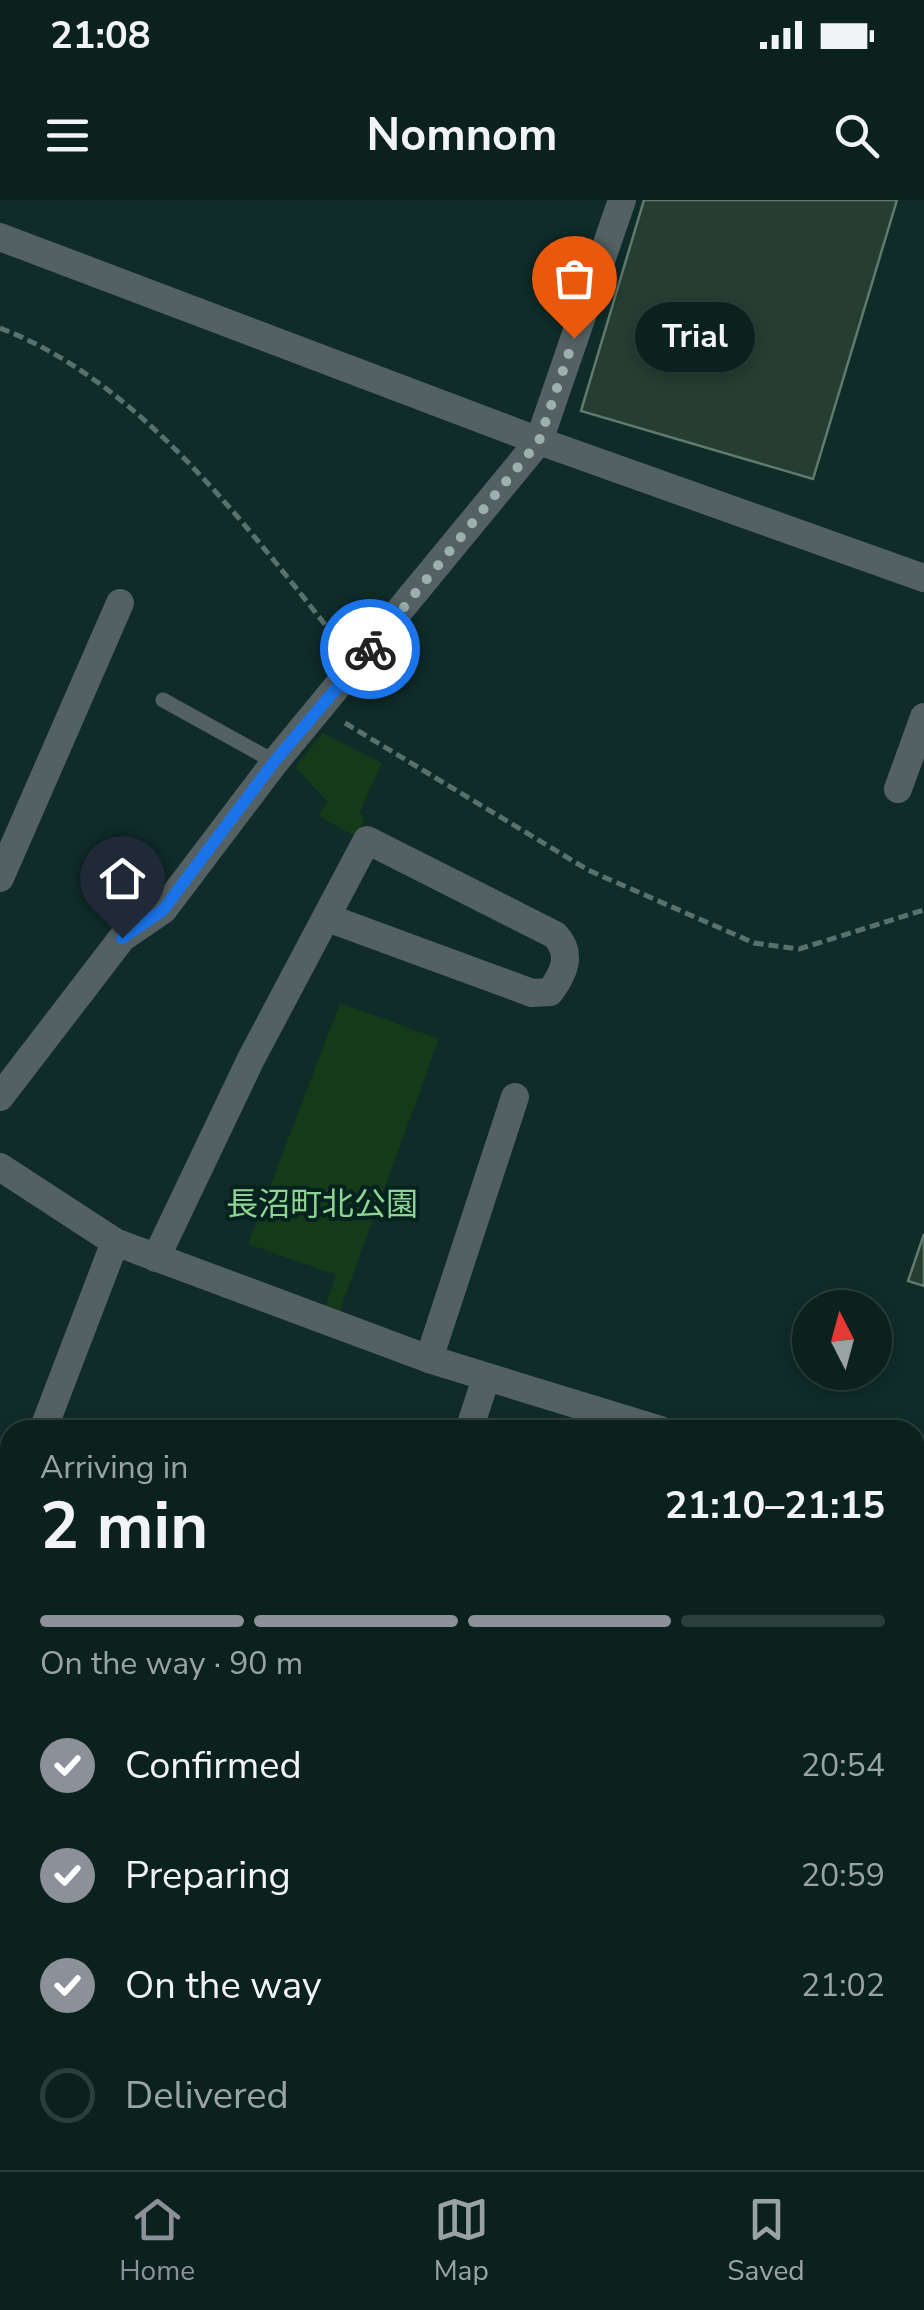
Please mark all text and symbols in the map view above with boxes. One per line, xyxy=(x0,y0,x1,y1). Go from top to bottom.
text: 21:08 xyxy=(50,10,151,61)
text: Nomnom xyxy=(367,105,557,166)
icon: menu xyxy=(40,108,95,163)
icon: search xyxy=(829,108,884,163)
pin xyxy=(532,236,617,339)
icon: bag xyxy=(547,251,602,306)
callout: Trial xyxy=(634,303,754,373)
text: Trial xyxy=(662,315,728,358)
courier xyxy=(320,599,420,699)
icon: bike xyxy=(343,622,398,677)
pin xyxy=(80,836,165,939)
icon: home xyxy=(95,851,150,906)
park label: 長沼町北公園 xyxy=(226,1183,418,1226)
north arrow xyxy=(792,1290,892,1390)
map controls xyxy=(792,1290,892,1390)
text: Arriving in xyxy=(40,1446,188,1489)
text: 21:10–21:15 xyxy=(665,1480,885,1531)
text: 2 min xyxy=(40,1482,208,1571)
text: On the way · 90 m xyxy=(40,1642,303,1685)
icon: check xyxy=(40,1738,95,1793)
text: Confirmed xyxy=(125,1740,302,1791)
text: 20:54 xyxy=(801,1744,885,1787)
icon: check xyxy=(40,1848,95,1903)
text: Preparing xyxy=(125,1850,291,1901)
text: 20:59 xyxy=(801,1854,885,1897)
icon: check xyxy=(40,1958,95,2013)
text: On the way xyxy=(125,1960,321,2011)
text: 21:02 xyxy=(801,1964,885,2007)
text: Delivered xyxy=(125,2070,289,2121)
tab: Home xyxy=(119,2192,195,2290)
tab: Map xyxy=(434,2192,489,2290)
tab: Saved xyxy=(727,2192,805,2290)

